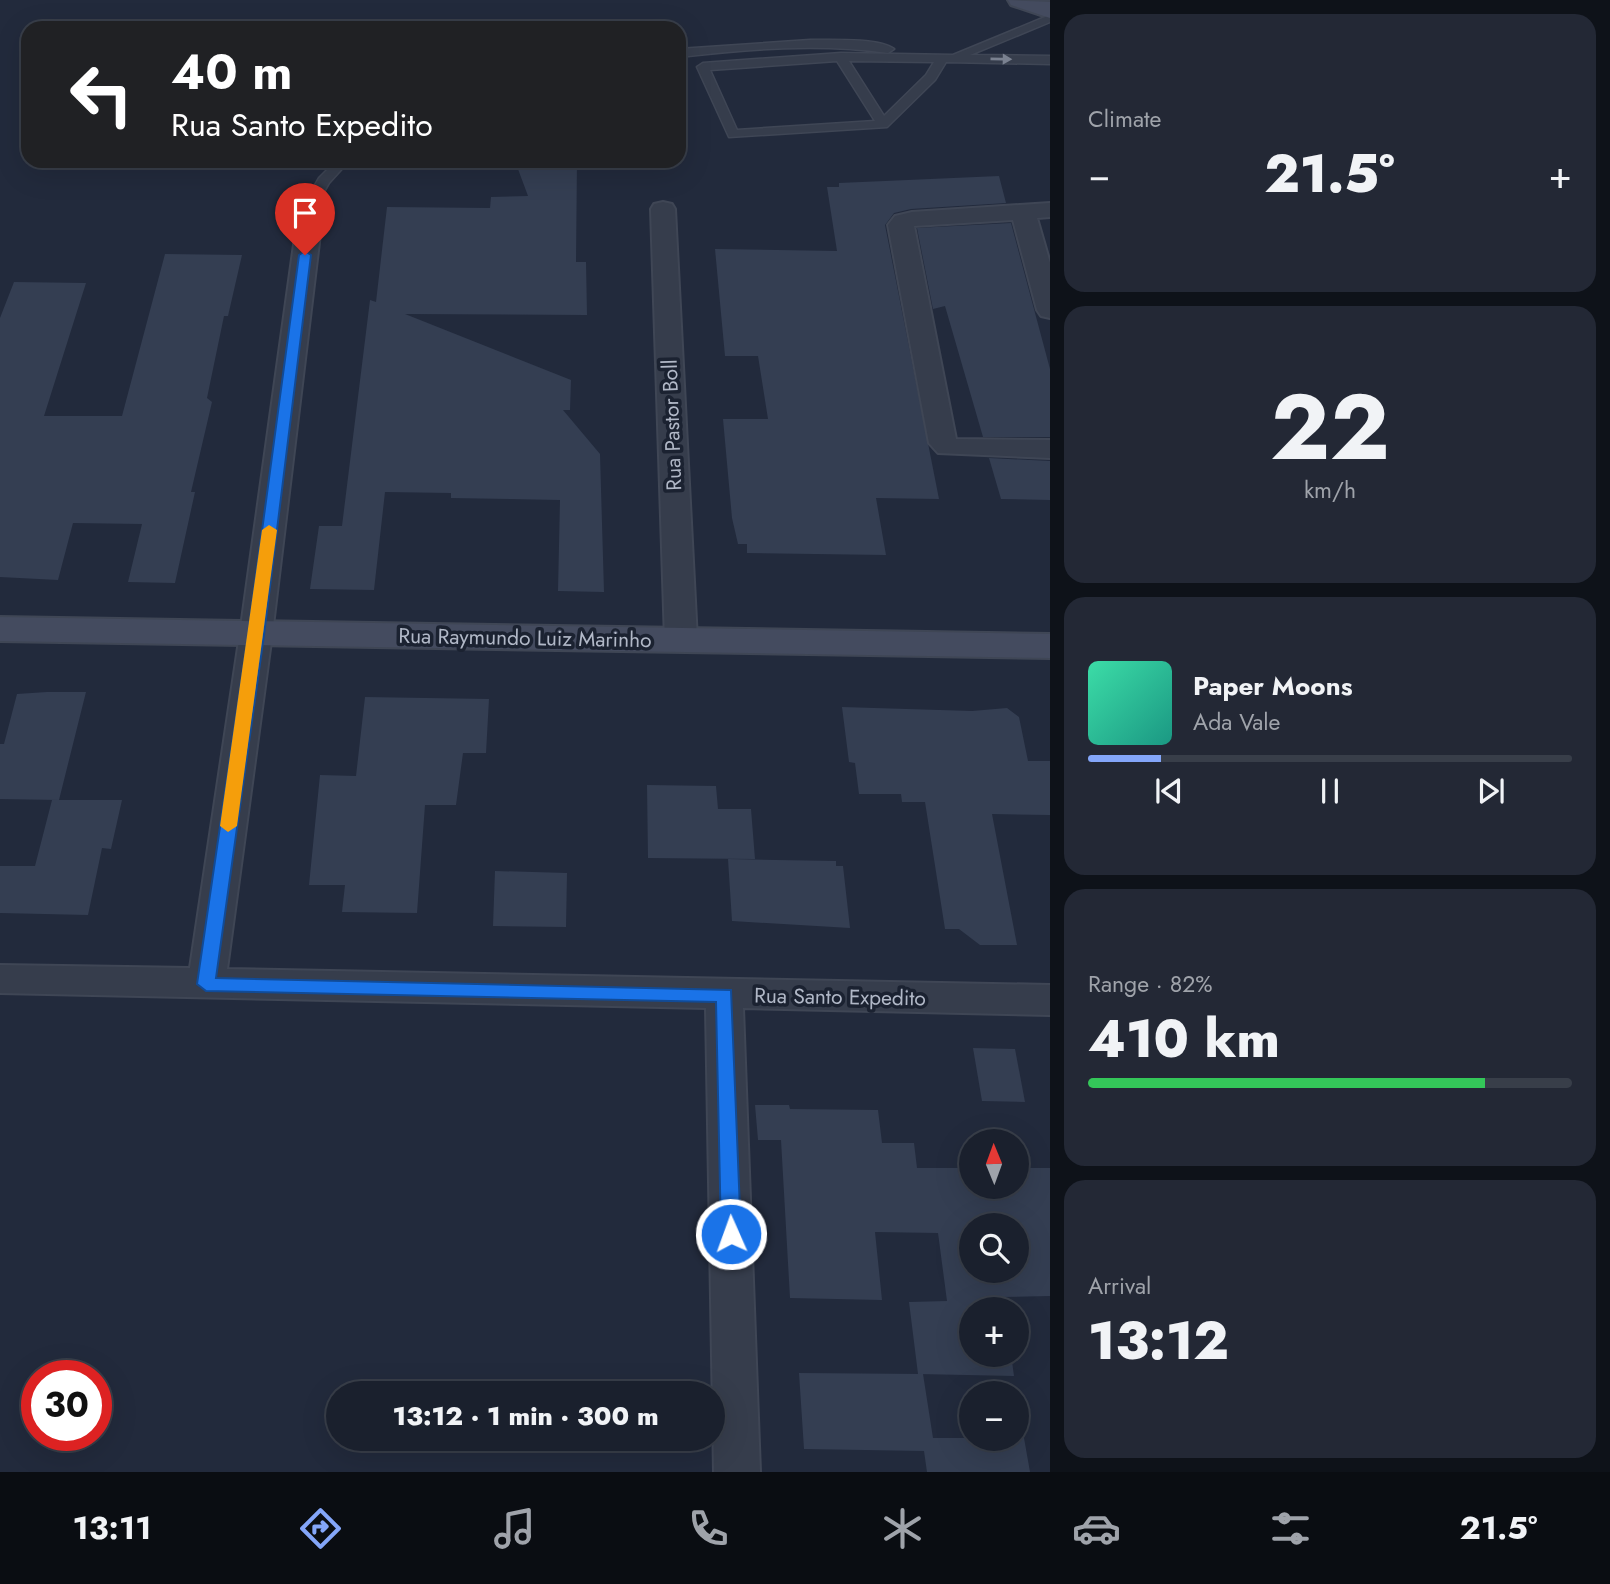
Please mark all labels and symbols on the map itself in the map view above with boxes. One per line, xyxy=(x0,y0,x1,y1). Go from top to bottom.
one-way arrow xyxy=(990,54,1012,65)
pin xyxy=(275,183,335,255)
street label: Rua Pastor Boll xyxy=(655,359,689,491)
street label: Rua Raymundo Luiz Marinho xyxy=(398,621,652,655)
street label: Rua Santo Expedito xyxy=(754,981,926,1013)
north arrow xyxy=(959,1129,1029,1199)
position arrow xyxy=(694,1197,768,1271)
speed limit sign: 30 xyxy=(21,1360,112,1451)

